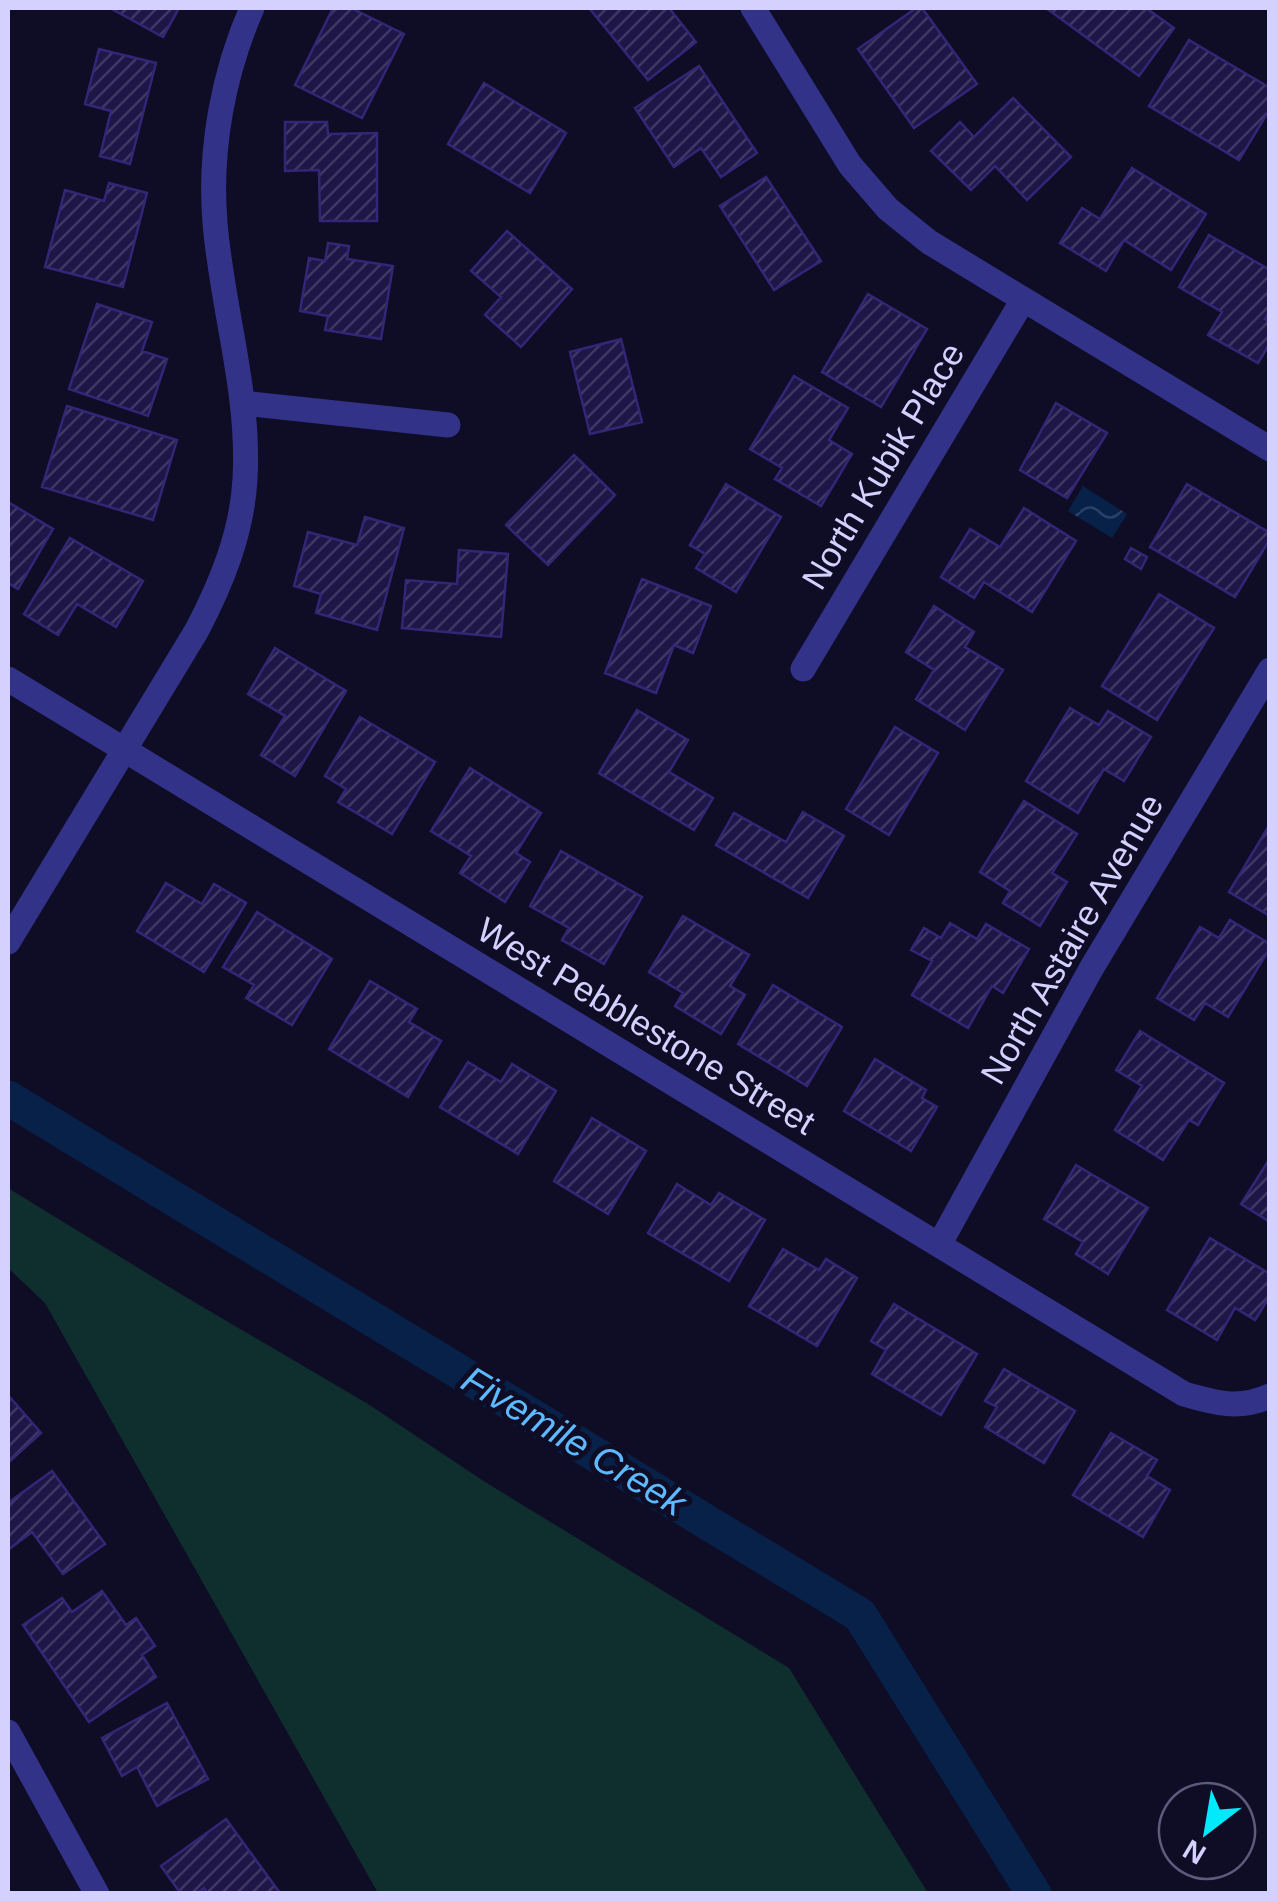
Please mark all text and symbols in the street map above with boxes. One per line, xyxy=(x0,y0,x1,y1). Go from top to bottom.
street label: North Kubik Place xyxy=(794,336,971,596)
street label: North Astaire Avenue xyxy=(973,787,1171,1091)
street label: West Pebblestone Street xyxy=(471,909,822,1142)
water label: Fivemile Creek xyxy=(455,1358,695,1525)
north arrow xyxy=(1157,1781,1257,1881)
text: N xyxy=(1178,1834,1211,1870)

